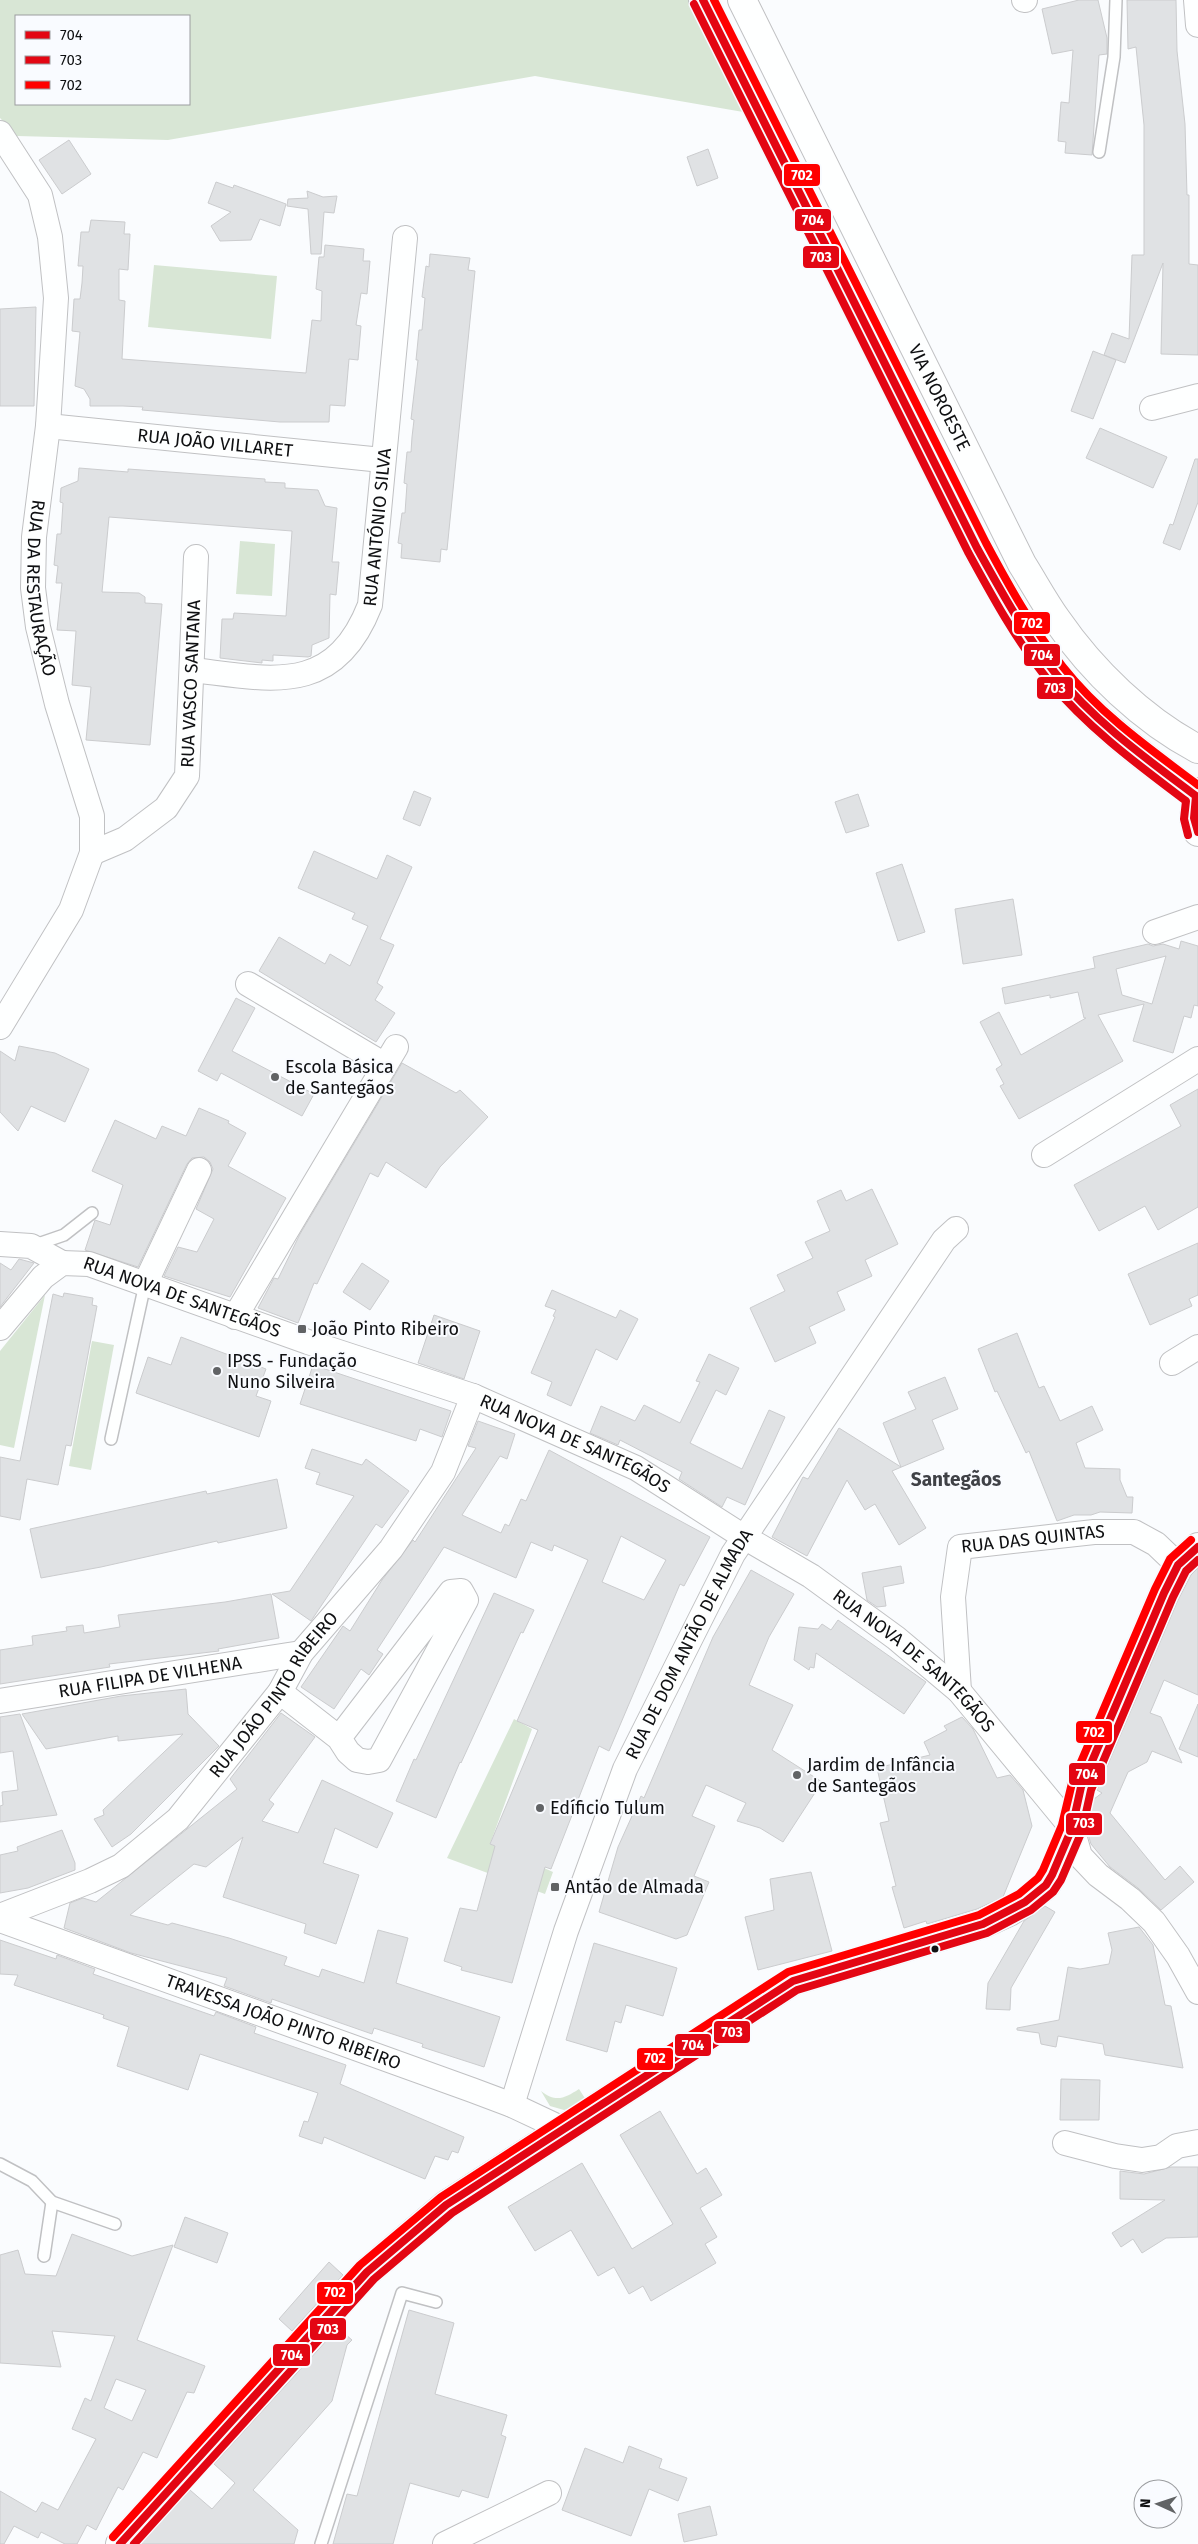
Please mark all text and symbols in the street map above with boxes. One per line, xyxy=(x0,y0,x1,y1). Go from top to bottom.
legend xyxy=(15,15,190,105)
text: 704 xyxy=(60,26,83,44)
text: 703 xyxy=(60,51,82,69)
text: 702 xyxy=(60,76,82,94)
line badge: 702 xyxy=(783,163,821,187)
text: 702 xyxy=(791,167,813,184)
line badge: 704 xyxy=(794,208,832,232)
text: 704 xyxy=(802,212,824,229)
line badge: 703 xyxy=(802,245,840,269)
text: 703 xyxy=(810,249,832,266)
street label: VIA NOROESTE xyxy=(904,341,975,455)
street label: RUA JOÃO VILLARET xyxy=(136,424,295,462)
street label: RUA ANTÓNIO SILVA xyxy=(359,446,396,607)
street label: RUA DA RESTAURAÇÃO xyxy=(22,498,61,679)
street label: RUA VASCO SANTANA xyxy=(176,598,205,768)
line badge: 702 xyxy=(1013,611,1051,635)
text: 702 xyxy=(1021,615,1043,632)
line badge: 704 xyxy=(1023,643,1061,667)
text: 704 xyxy=(1031,647,1053,664)
line badge: 703 xyxy=(1036,676,1074,700)
text: 703 xyxy=(1044,680,1066,697)
place label: Escola Básica de Santegãos xyxy=(285,1056,394,1099)
marker: Escola Básica de Santegãos xyxy=(269,1071,281,1083)
street label: RUA NOVA DE SANTEGÃOS xyxy=(80,1252,284,1342)
place label: João Pinto Ribeiro xyxy=(312,1318,459,1340)
marker: João Pinto Ribeiro xyxy=(296,1323,308,1335)
place label: IPSS - Fundação Nuno Silveira xyxy=(227,1350,357,1393)
marker: IPSS - Fundação Nuno Silveira xyxy=(211,1365,223,1377)
street label: RUA NOVA DE SANTEGÃOS xyxy=(476,1389,674,1498)
district label: Santegãos xyxy=(911,1468,1001,1491)
street label: RUA DAS QUINTAS xyxy=(960,1521,1105,1558)
street label: RUA DE DOM ANTÃO DE ALMADA xyxy=(621,1524,758,1763)
street label: RUA NOVA DE SANTEGÃOS xyxy=(828,1585,1000,1737)
street label: RUA JOÃO PINTO RIBEIRO xyxy=(205,1607,343,1782)
street label: RUA FILIPA DE VILHENA xyxy=(57,1651,244,1703)
line badge: 702 xyxy=(1075,1720,1113,1744)
text: 702 xyxy=(1083,1724,1105,1741)
place label: Jardim de Infância de Santegãos xyxy=(807,1754,955,1797)
line badge: 704 xyxy=(1068,1762,1106,1786)
text: 704 xyxy=(1076,1766,1098,1783)
marker: Jardim de Infância de Santegãos xyxy=(791,1769,803,1781)
place label: Edíficio Tulum xyxy=(550,1797,665,1819)
marker: Edíficio Tulum xyxy=(534,1802,546,1814)
line badge: 703 xyxy=(1065,1812,1103,1836)
text: 703 xyxy=(1073,1815,1095,1832)
place label: Antão de Almada xyxy=(565,1876,704,1898)
marker: Antão de Almada xyxy=(549,1881,561,1893)
unlabelled marker xyxy=(930,1944,940,1954)
street label: TRAVESSA JOÃO PINTO RIBEIRO xyxy=(162,1970,404,2074)
line badge: 703 xyxy=(713,2020,751,2044)
text: 703 xyxy=(721,2024,743,2041)
line badge: 704 xyxy=(674,2033,712,2057)
text: 704 xyxy=(682,2037,704,2054)
line badge: 702 xyxy=(636,2047,674,2071)
text: 702 xyxy=(644,2050,666,2067)
line badge: 702 xyxy=(316,2281,354,2305)
text: 702 xyxy=(324,2284,346,2301)
line badge: 703 xyxy=(309,2317,347,2341)
text: 703 xyxy=(317,2321,339,2338)
line badge: 704 xyxy=(272,2343,311,2367)
text: 704 xyxy=(281,2347,303,2364)
north arrow xyxy=(1133,2479,1183,2529)
text: N xyxy=(1137,2498,1154,2508)

